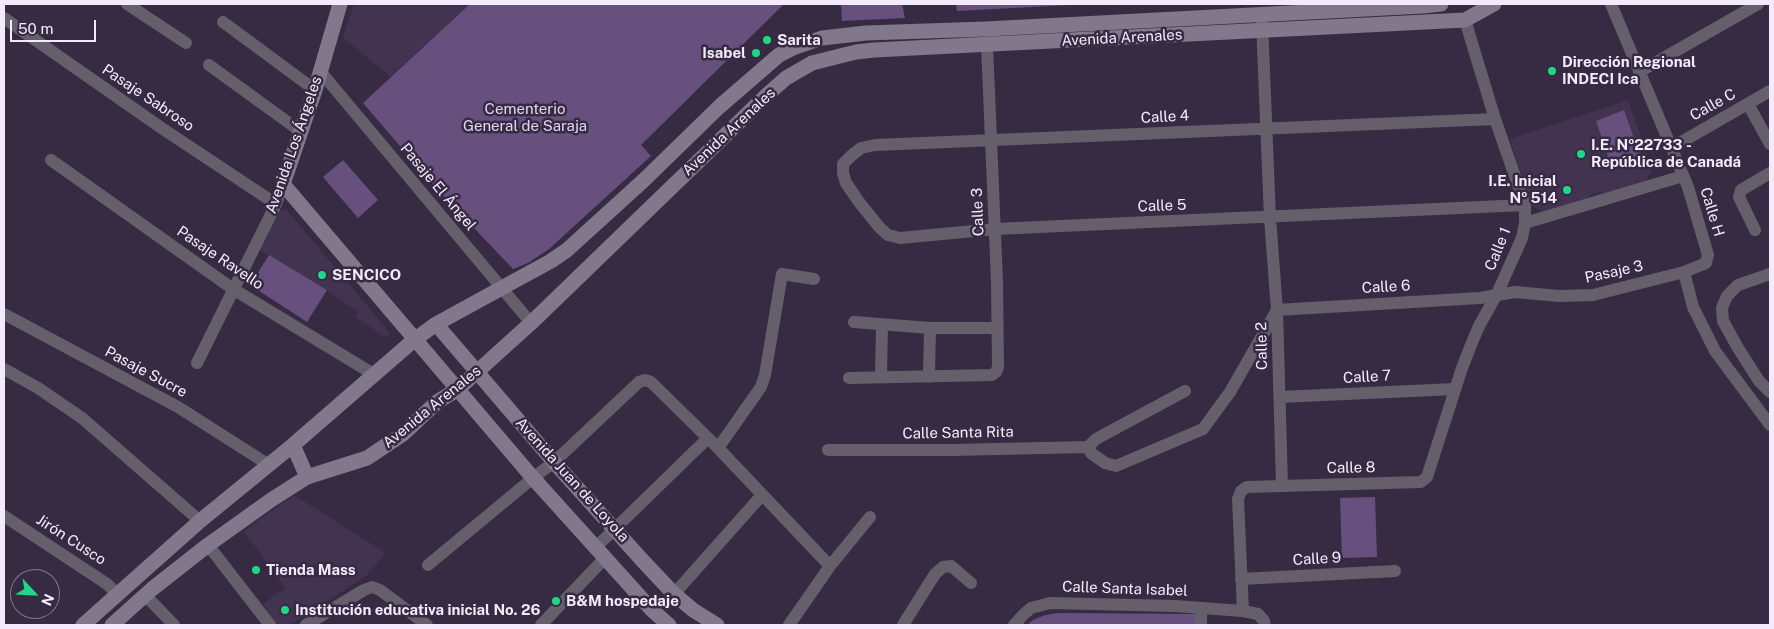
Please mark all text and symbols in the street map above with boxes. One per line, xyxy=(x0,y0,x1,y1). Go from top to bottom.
scale bar xyxy=(12,10,99,42)
text: 50 m xyxy=(18,20,53,37)
street label: Avenida Arenales xyxy=(1061,26,1183,50)
place label: Sarita xyxy=(777,31,821,49)
marker: Sarita xyxy=(761,34,773,46)
place label: Isabel xyxy=(702,44,746,62)
marker: Isabel xyxy=(750,47,762,59)
place label: Dirección Regional INDECI Ica xyxy=(1562,53,1696,88)
street label: Pasaje Sabroso xyxy=(99,61,197,135)
marker: Dirección Regional INDECI Ica xyxy=(1546,65,1558,77)
street label: Avenida Los Ángeles xyxy=(262,74,326,216)
street label: Avenida Arenales xyxy=(679,84,779,180)
street label: Calle C xyxy=(1687,85,1739,125)
park label: Cementerio General de Saraja xyxy=(463,100,587,135)
street label: Calle 4 xyxy=(1140,107,1190,127)
place label: I.E. Nº22733 - República de Canadá xyxy=(1591,136,1741,171)
street label: Pasaje El Ángel xyxy=(396,140,480,234)
marker: I.E. Nº22733 - República de Canadá xyxy=(1575,148,1587,160)
place label: I.E. Inicial Nº 514 xyxy=(1488,172,1557,207)
marker: I.E. Inicial Nº 514 xyxy=(1561,184,1573,196)
street label: Calle H xyxy=(1696,185,1728,239)
street label: Calle 3 xyxy=(968,187,988,237)
street label: Calle 5 xyxy=(1137,196,1187,216)
street label: Pasaje Ravello xyxy=(173,222,267,294)
street label: Calle 1 xyxy=(1481,225,1515,273)
street label: Pasaje 3 xyxy=(1583,257,1645,287)
place label: SENCICO xyxy=(332,266,401,284)
marker: SENCICO xyxy=(316,269,328,281)
street label: Calle 6 xyxy=(1361,277,1411,297)
street label: Calle 2 xyxy=(1253,322,1271,370)
street label: Pasaje Sucre xyxy=(102,343,190,401)
street label: Avenida Arenales xyxy=(379,362,485,452)
street label: Calle 7 xyxy=(1342,367,1392,387)
street label: Avenida Juan de Loyola xyxy=(511,414,633,546)
street label: Calle Santa Rita xyxy=(902,423,1014,443)
street label: Calle 8 xyxy=(1326,459,1376,477)
street label: Jirón Cusco xyxy=(33,511,109,569)
street label: Calle 9 xyxy=(1292,549,1342,569)
place label: Tienda Mass xyxy=(266,561,356,579)
marker: Tienda Mass xyxy=(250,564,262,576)
north arrow xyxy=(10,569,60,619)
street label: Calle Santa Isabel xyxy=(1062,578,1188,600)
text: N xyxy=(38,592,57,608)
place label: B&M hospedaje xyxy=(566,592,679,610)
marker: B&M hospedaje xyxy=(550,595,562,607)
place label: Institución educativa inicial No. 26 xyxy=(295,601,540,619)
marker: Institución educativa inicial No. 26 xyxy=(279,604,291,616)

